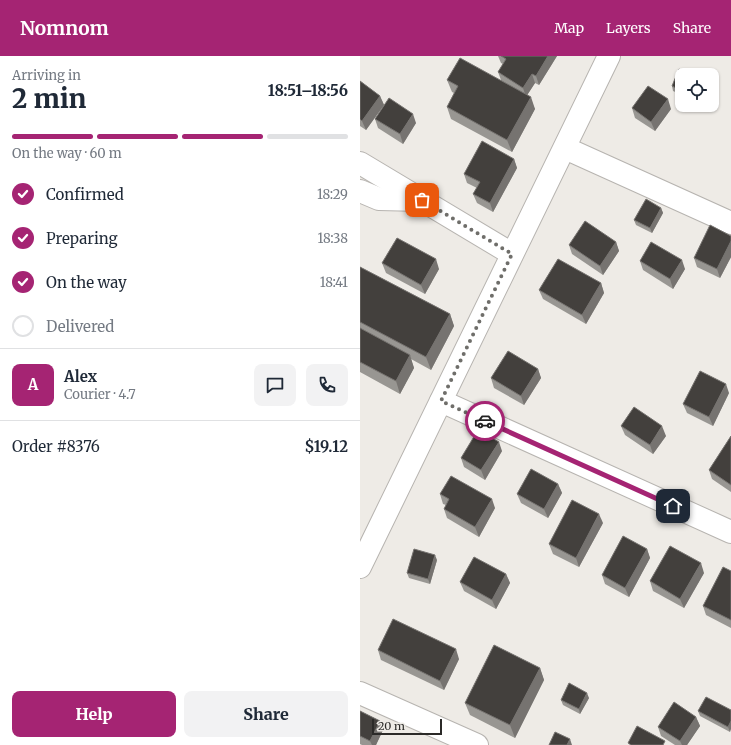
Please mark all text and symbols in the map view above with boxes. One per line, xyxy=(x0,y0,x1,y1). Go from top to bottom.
text: Nomnom xyxy=(20,16,109,40)
text: Map xyxy=(554,19,584,37)
text: Layers xyxy=(606,19,651,37)
text: Share xyxy=(673,19,711,37)
text: Arriving in xyxy=(12,67,81,84)
map controls xyxy=(675,68,719,112)
button: locate xyxy=(675,68,719,112)
text: 18:51–18:56 xyxy=(268,81,348,100)
text: 2 min xyxy=(12,82,86,115)
text: On the way · 60 m xyxy=(12,145,122,162)
icon: check xyxy=(12,183,34,205)
pin xyxy=(405,183,439,217)
text: Confirmed xyxy=(46,185,124,204)
text: 18:29 xyxy=(317,186,348,203)
icon: bag xyxy=(411,189,433,211)
icon: check xyxy=(12,227,34,249)
text: Preparing xyxy=(46,229,118,248)
text: 18:38 xyxy=(317,230,348,247)
icon: check xyxy=(12,271,34,293)
text: On the way xyxy=(46,273,127,292)
text: 18:41 xyxy=(320,274,348,291)
text: Delivered xyxy=(46,317,114,336)
button: chat xyxy=(254,364,296,406)
button: phone xyxy=(306,364,348,406)
text: Alex xyxy=(64,367,97,386)
text: A xyxy=(28,375,38,394)
text: Courier · 4.7 xyxy=(64,386,136,403)
courier xyxy=(465,401,505,441)
icon: car xyxy=(474,410,496,432)
text: Order #8376 xyxy=(12,437,100,456)
text: $19.12 xyxy=(304,437,348,456)
pin xyxy=(656,489,690,523)
icon: home xyxy=(662,495,684,517)
button: Help xyxy=(12,691,176,737)
button: Share xyxy=(184,691,348,737)
scale bar xyxy=(372,717,442,736)
text: 20 m xyxy=(378,719,405,733)

